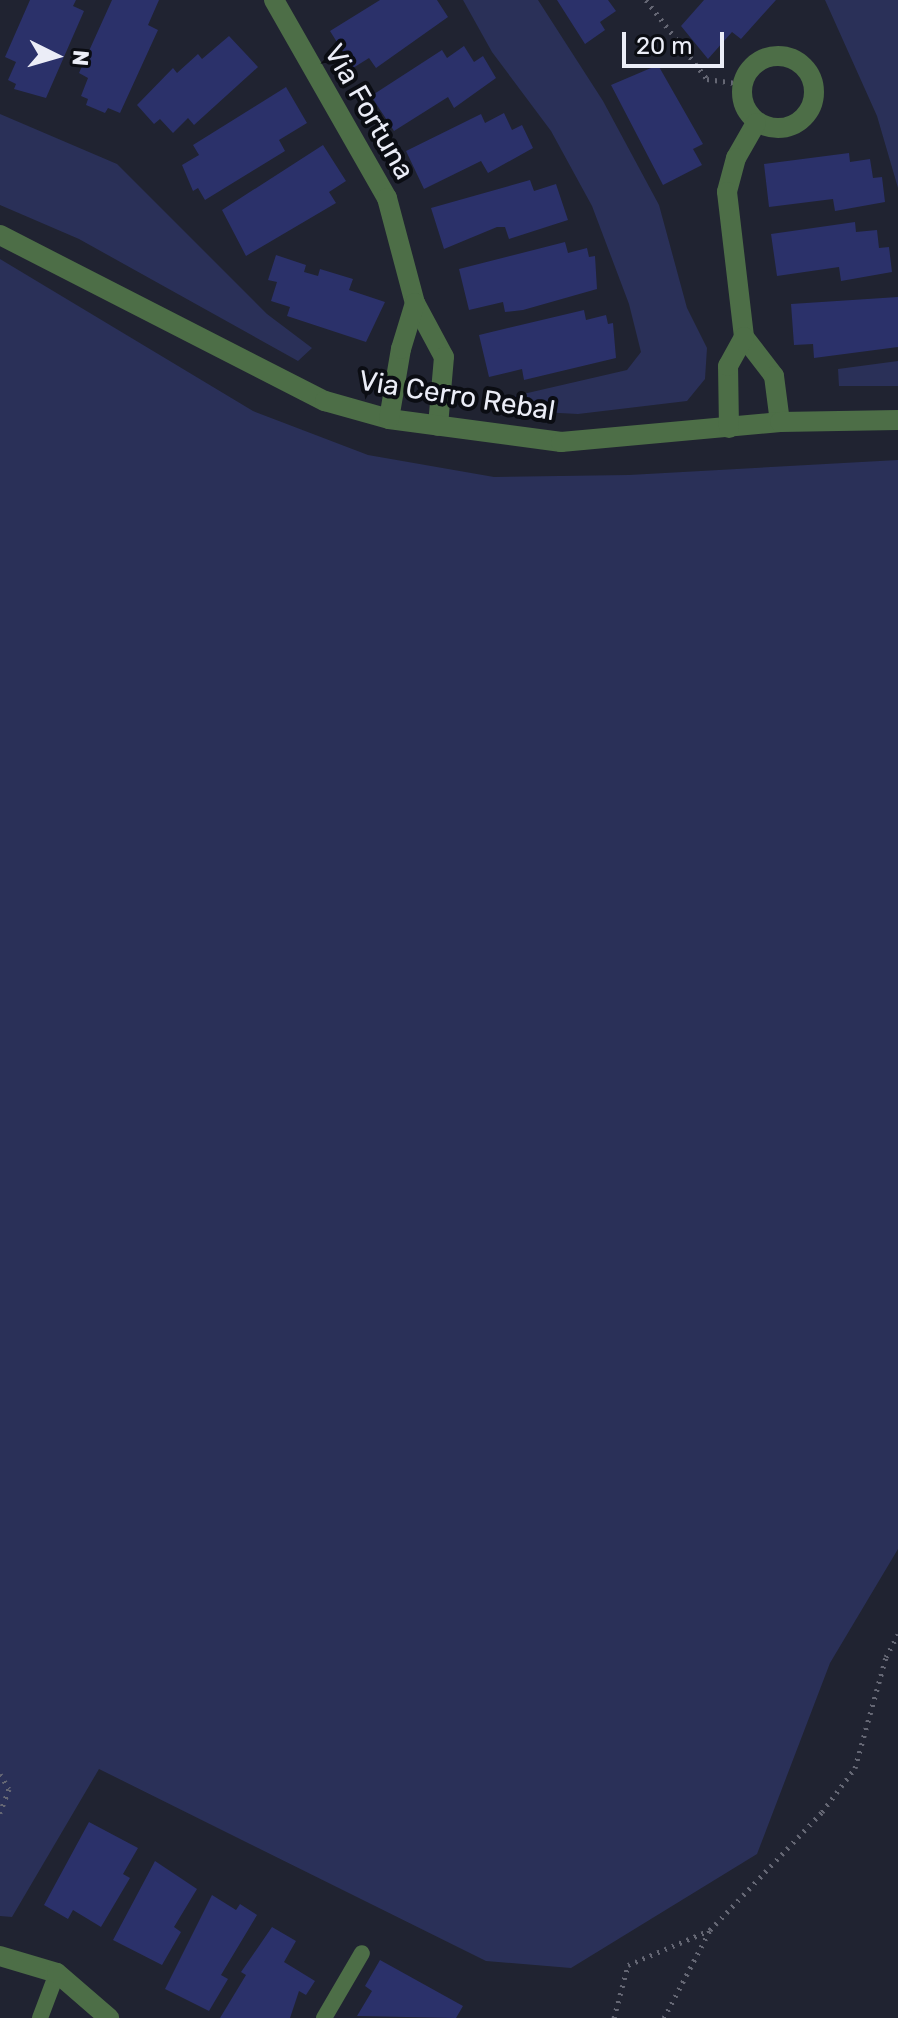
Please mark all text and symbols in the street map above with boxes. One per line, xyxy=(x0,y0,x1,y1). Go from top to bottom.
north arrow xyxy=(16,16,96,96)
scale bar xyxy=(626,16,728,66)
text: 20 m xyxy=(636,32,693,60)
street label: Via Fortuna xyxy=(317,39,421,185)
text: N xyxy=(66,49,95,67)
street label: Via Cerro Rebal xyxy=(356,364,558,428)

